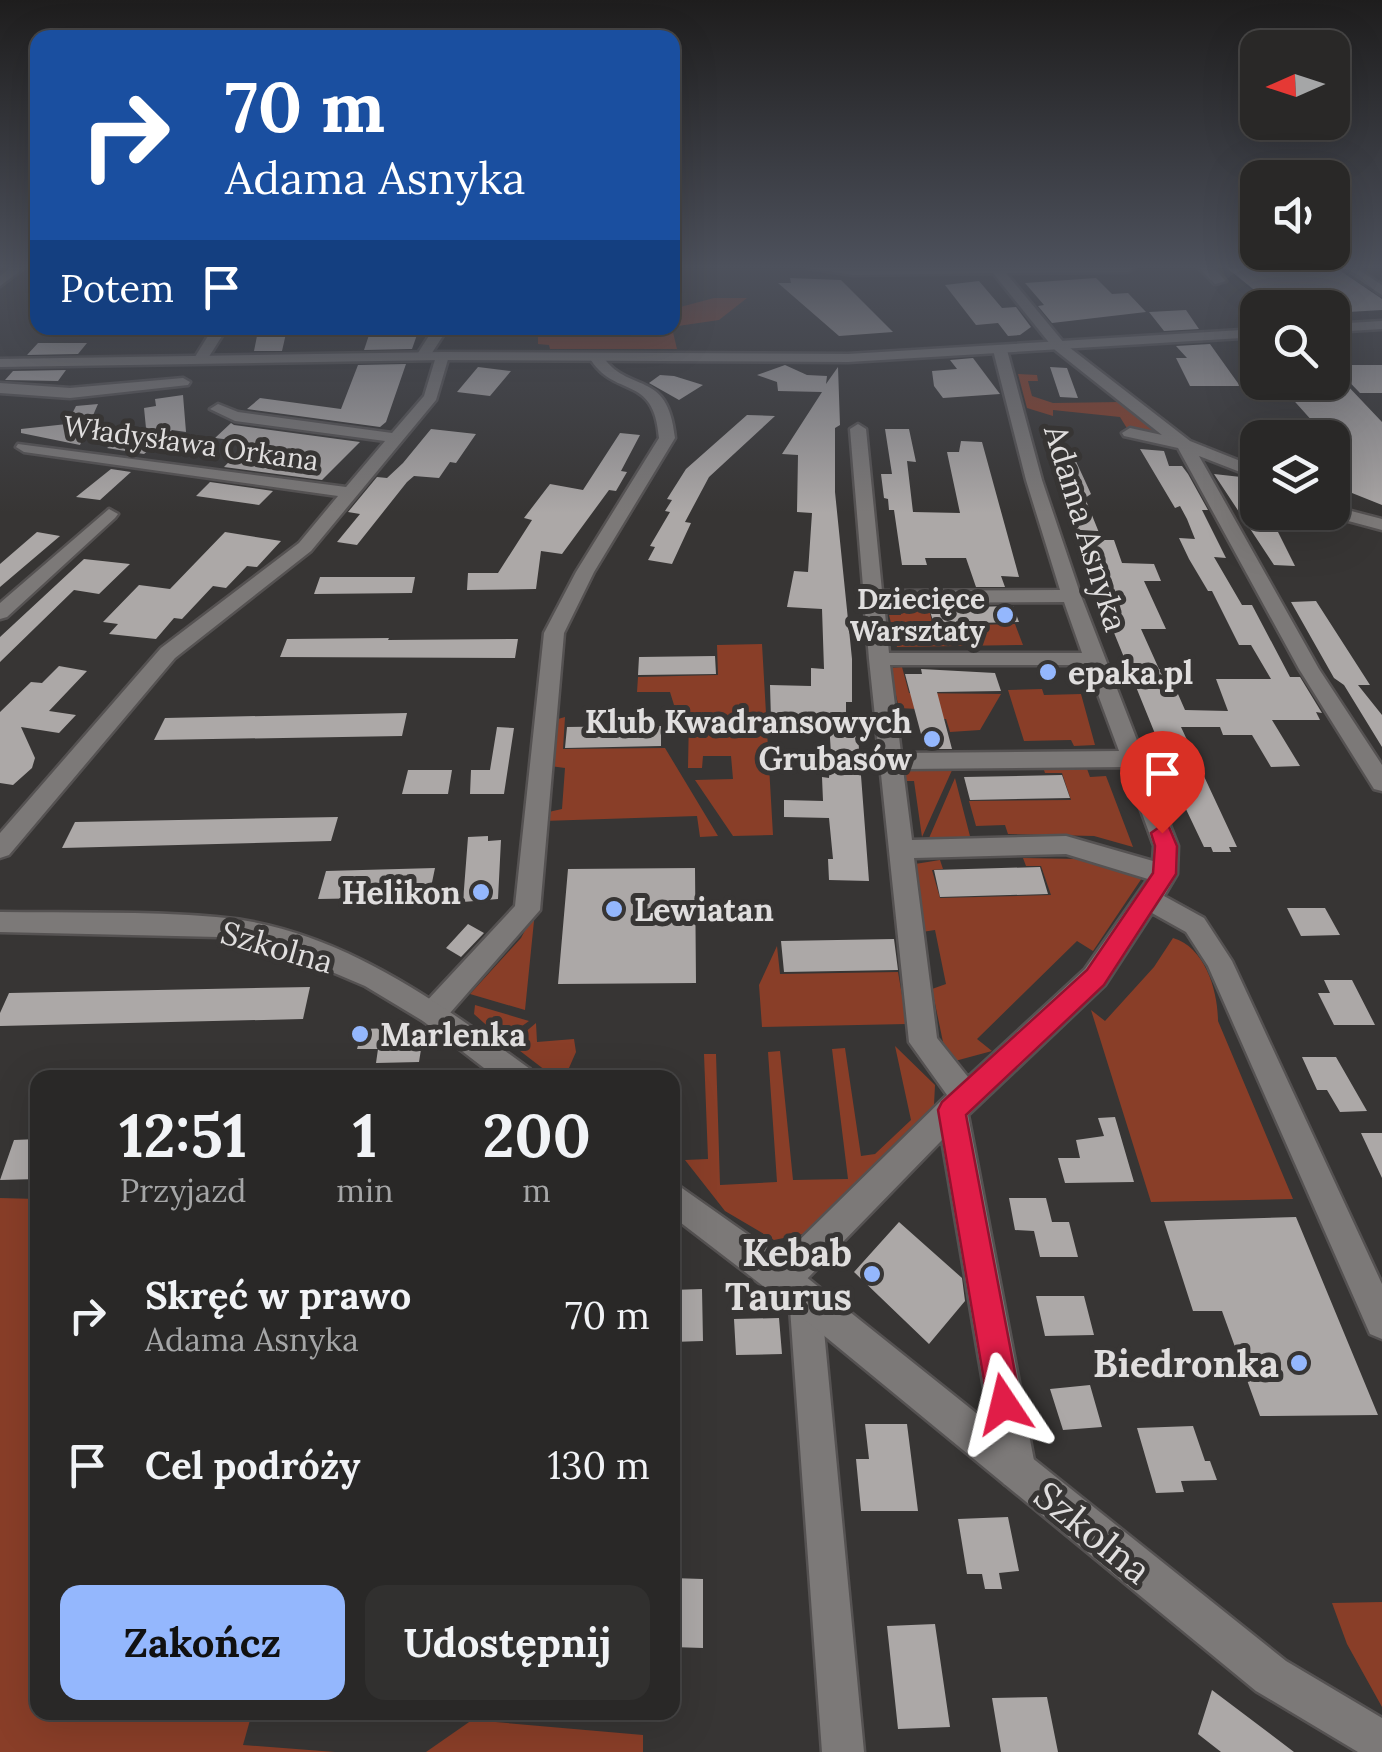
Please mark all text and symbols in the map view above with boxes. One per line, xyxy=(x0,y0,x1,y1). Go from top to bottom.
north arrow xyxy=(1240,30,1350,140)
map controls xyxy=(1240,30,1350,530)
text: 70 m xyxy=(225,62,385,151)
icon: right xyxy=(60,70,190,200)
text: Adama Asnyka xyxy=(225,149,526,206)
button: sound xyxy=(1240,160,1350,270)
icon: arrive xyxy=(194,260,249,315)
text: Potem xyxy=(60,264,174,312)
button: search xyxy=(1240,290,1350,400)
street label: Władysława Orkana xyxy=(61,407,321,479)
street label: Adama Asnyka xyxy=(1035,419,1137,636)
button: layers xyxy=(1240,420,1350,530)
place label: Dziecięce Warsztaty xyxy=(850,581,986,649)
marker: Dziecięce Warsztaty xyxy=(994,604,1016,626)
place label: epaka.pl xyxy=(1068,652,1193,693)
marker: epaka.pl xyxy=(1037,661,1059,683)
place label: Klub Kwadransowych Grubasów xyxy=(585,701,912,779)
marker: Klub Kwadransowych Grubasów xyxy=(921,728,943,750)
pin xyxy=(1120,731,1205,834)
icon: arrive xyxy=(1135,746,1190,801)
place label: Helikon xyxy=(342,872,461,913)
marker: Helikon xyxy=(470,881,492,903)
place label: Lewiatan xyxy=(634,889,774,930)
marker: Lewiatan xyxy=(603,898,625,920)
street label: Szkolna xyxy=(216,911,338,983)
place label: Marlenka xyxy=(380,1014,526,1055)
marker: Marlenka xyxy=(349,1023,371,1045)
text: 12:51 xyxy=(119,1097,247,1173)
text: 1 xyxy=(353,1097,377,1173)
text: 200 xyxy=(483,1097,591,1173)
text: Przyjazd xyxy=(120,1170,246,1211)
text: min xyxy=(336,1170,393,1211)
text: m xyxy=(522,1170,551,1211)
place label: Kebab Taurus xyxy=(725,1228,852,1320)
marker: Kebab Taurus xyxy=(861,1263,883,1285)
text: Skręć w prawo xyxy=(145,1271,411,1319)
icon: right xyxy=(60,1288,115,1343)
text: 70 m xyxy=(565,1291,650,1339)
text: Adama Asnyka xyxy=(145,1319,359,1360)
place label: Biedronka xyxy=(1093,1339,1279,1387)
position arrow xyxy=(952,1352,1056,1456)
marker: Biedronka xyxy=(1288,1352,1310,1374)
icon: arrive xyxy=(60,1438,115,1493)
text: Cel podróży xyxy=(145,1441,360,1489)
text: 130 m xyxy=(547,1441,650,1489)
street label: Szkolna xyxy=(1025,1470,1161,1594)
button: Zakończ xyxy=(60,1585,345,1700)
button: Udostępnij xyxy=(365,1585,650,1700)

